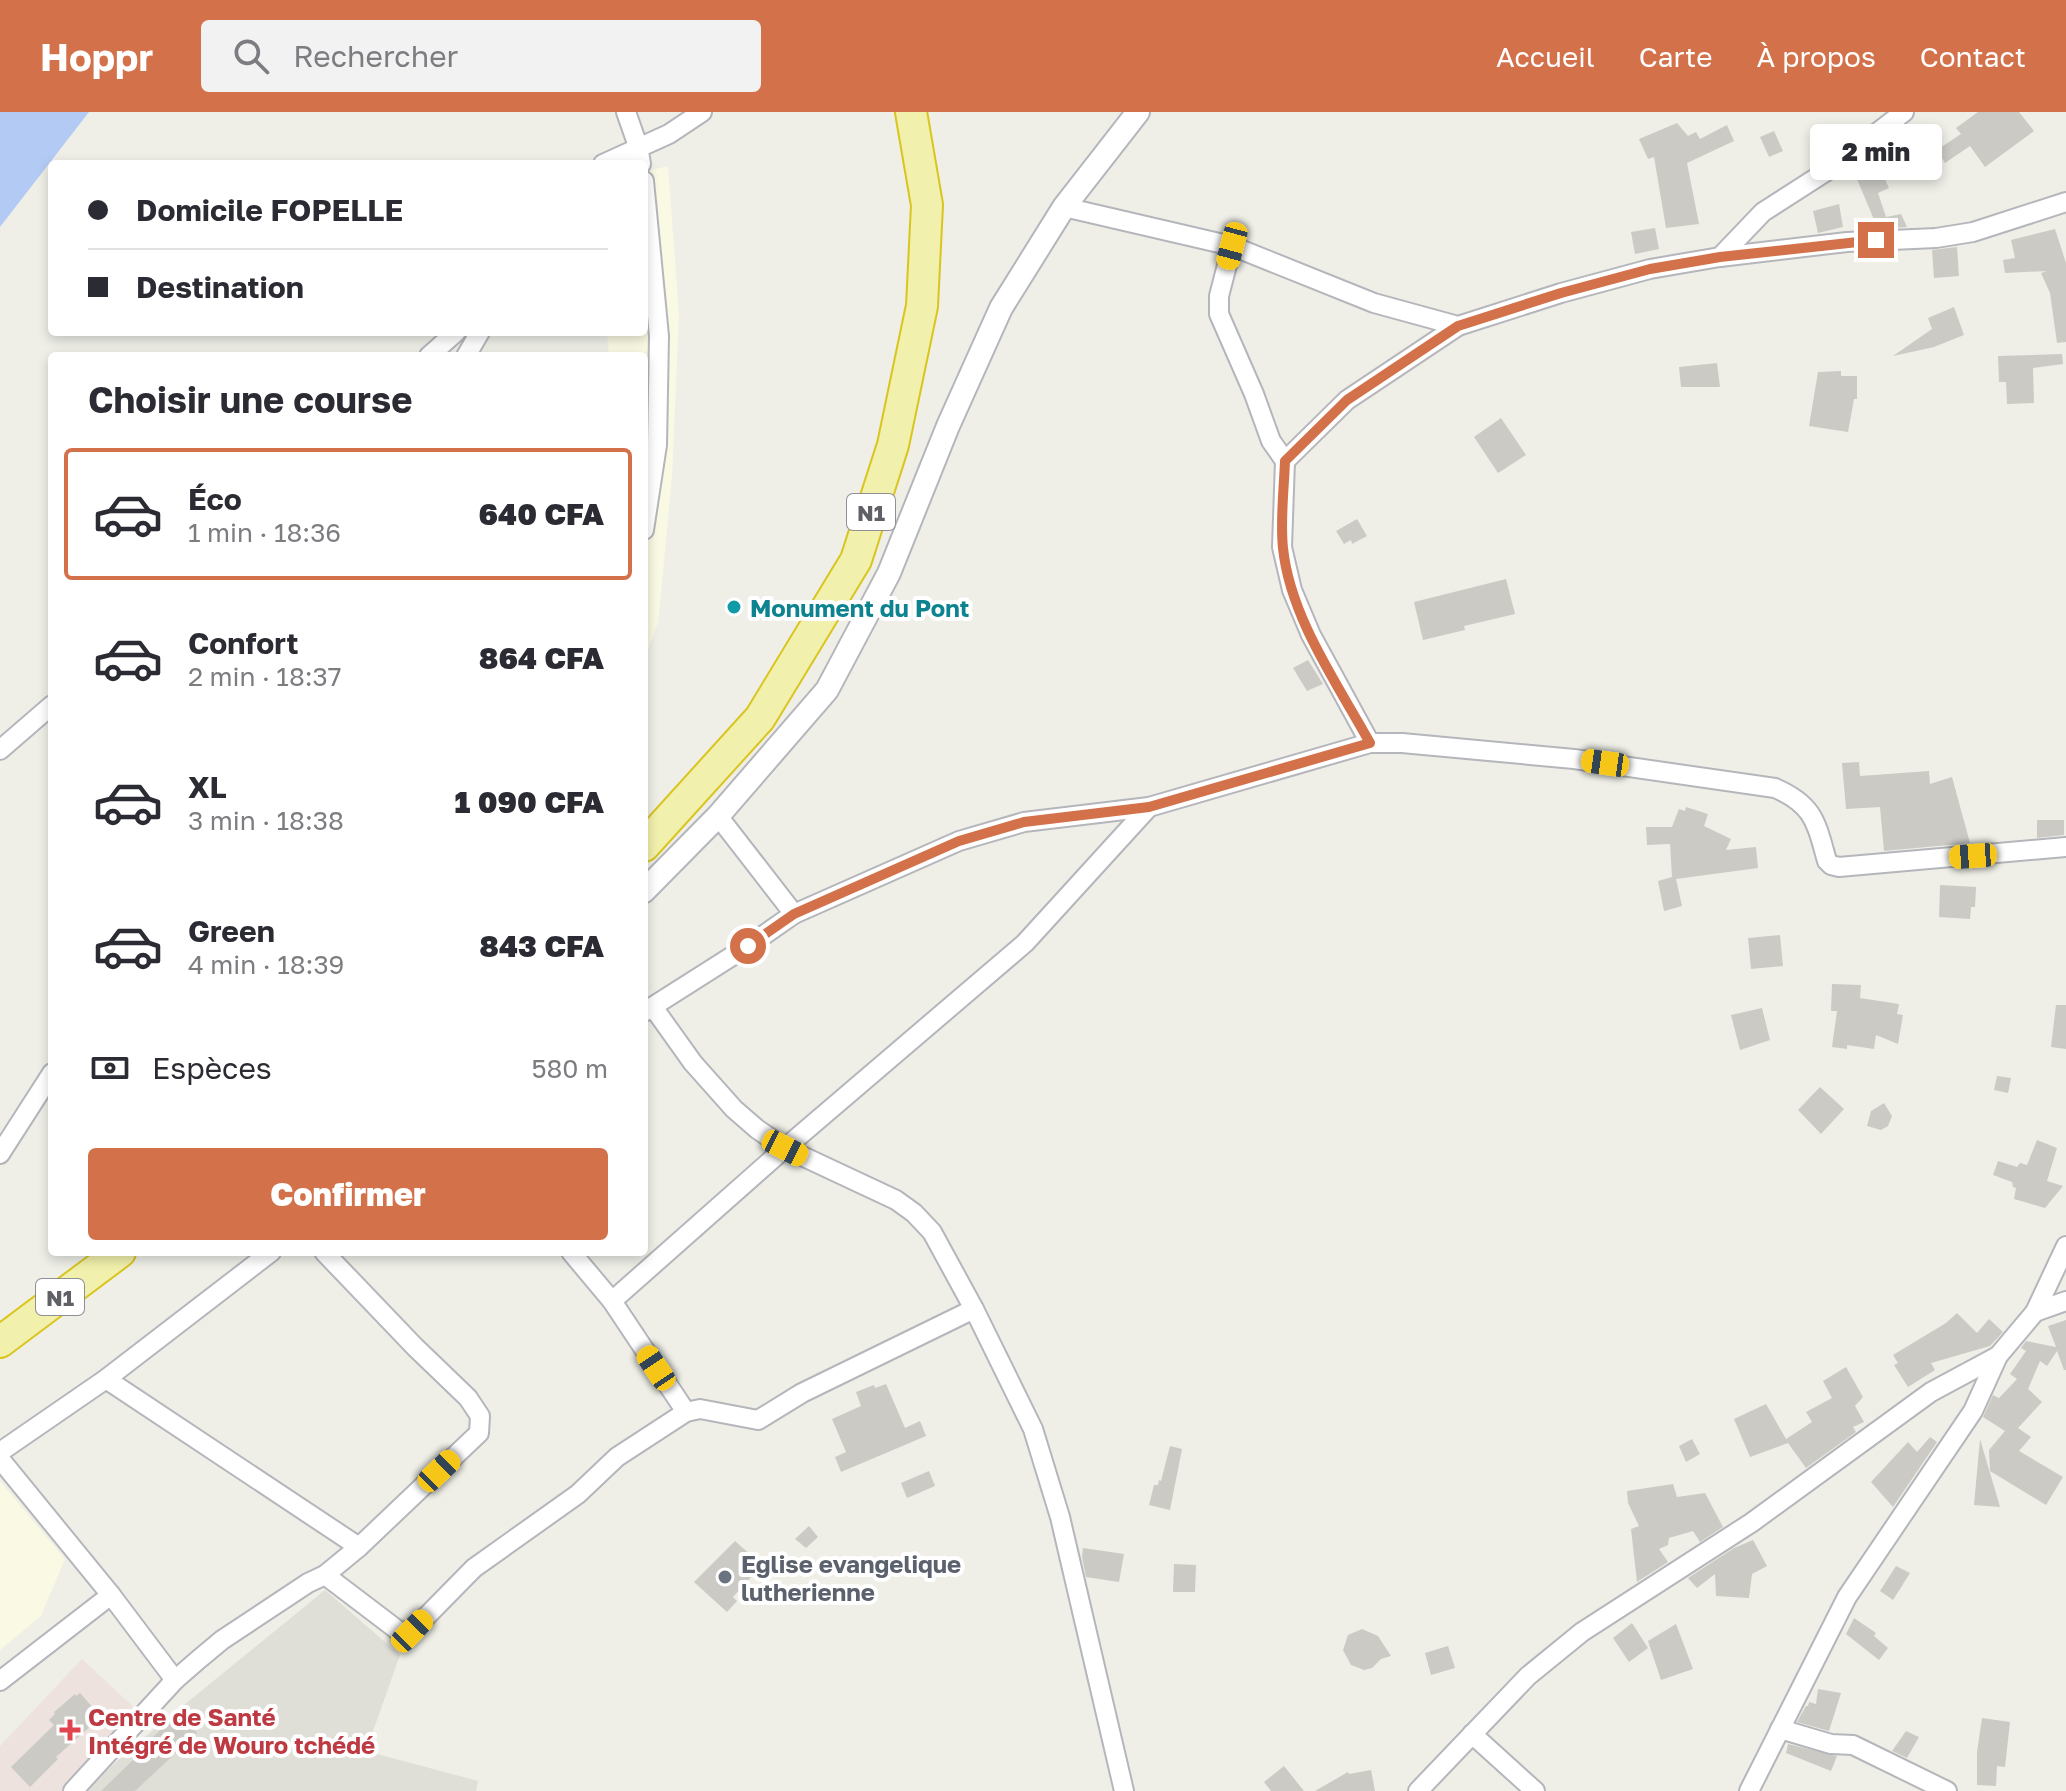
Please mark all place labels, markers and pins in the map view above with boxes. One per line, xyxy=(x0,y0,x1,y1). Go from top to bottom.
place label: Monument du Pont xyxy=(750,593,969,622)
marker: Monument du Pont xyxy=(725,598,743,616)
place label: Eglise evangelique lutherienne xyxy=(741,1549,961,1606)
marker: Eglise evangelique lutherienne xyxy=(716,1568,734,1586)
place label: Centre de Santé Intégré de Wouro tchédé xyxy=(88,1702,375,1759)
marker: Centre de Santé Intégré de Wouro tchédé xyxy=(59,1719,81,1741)

